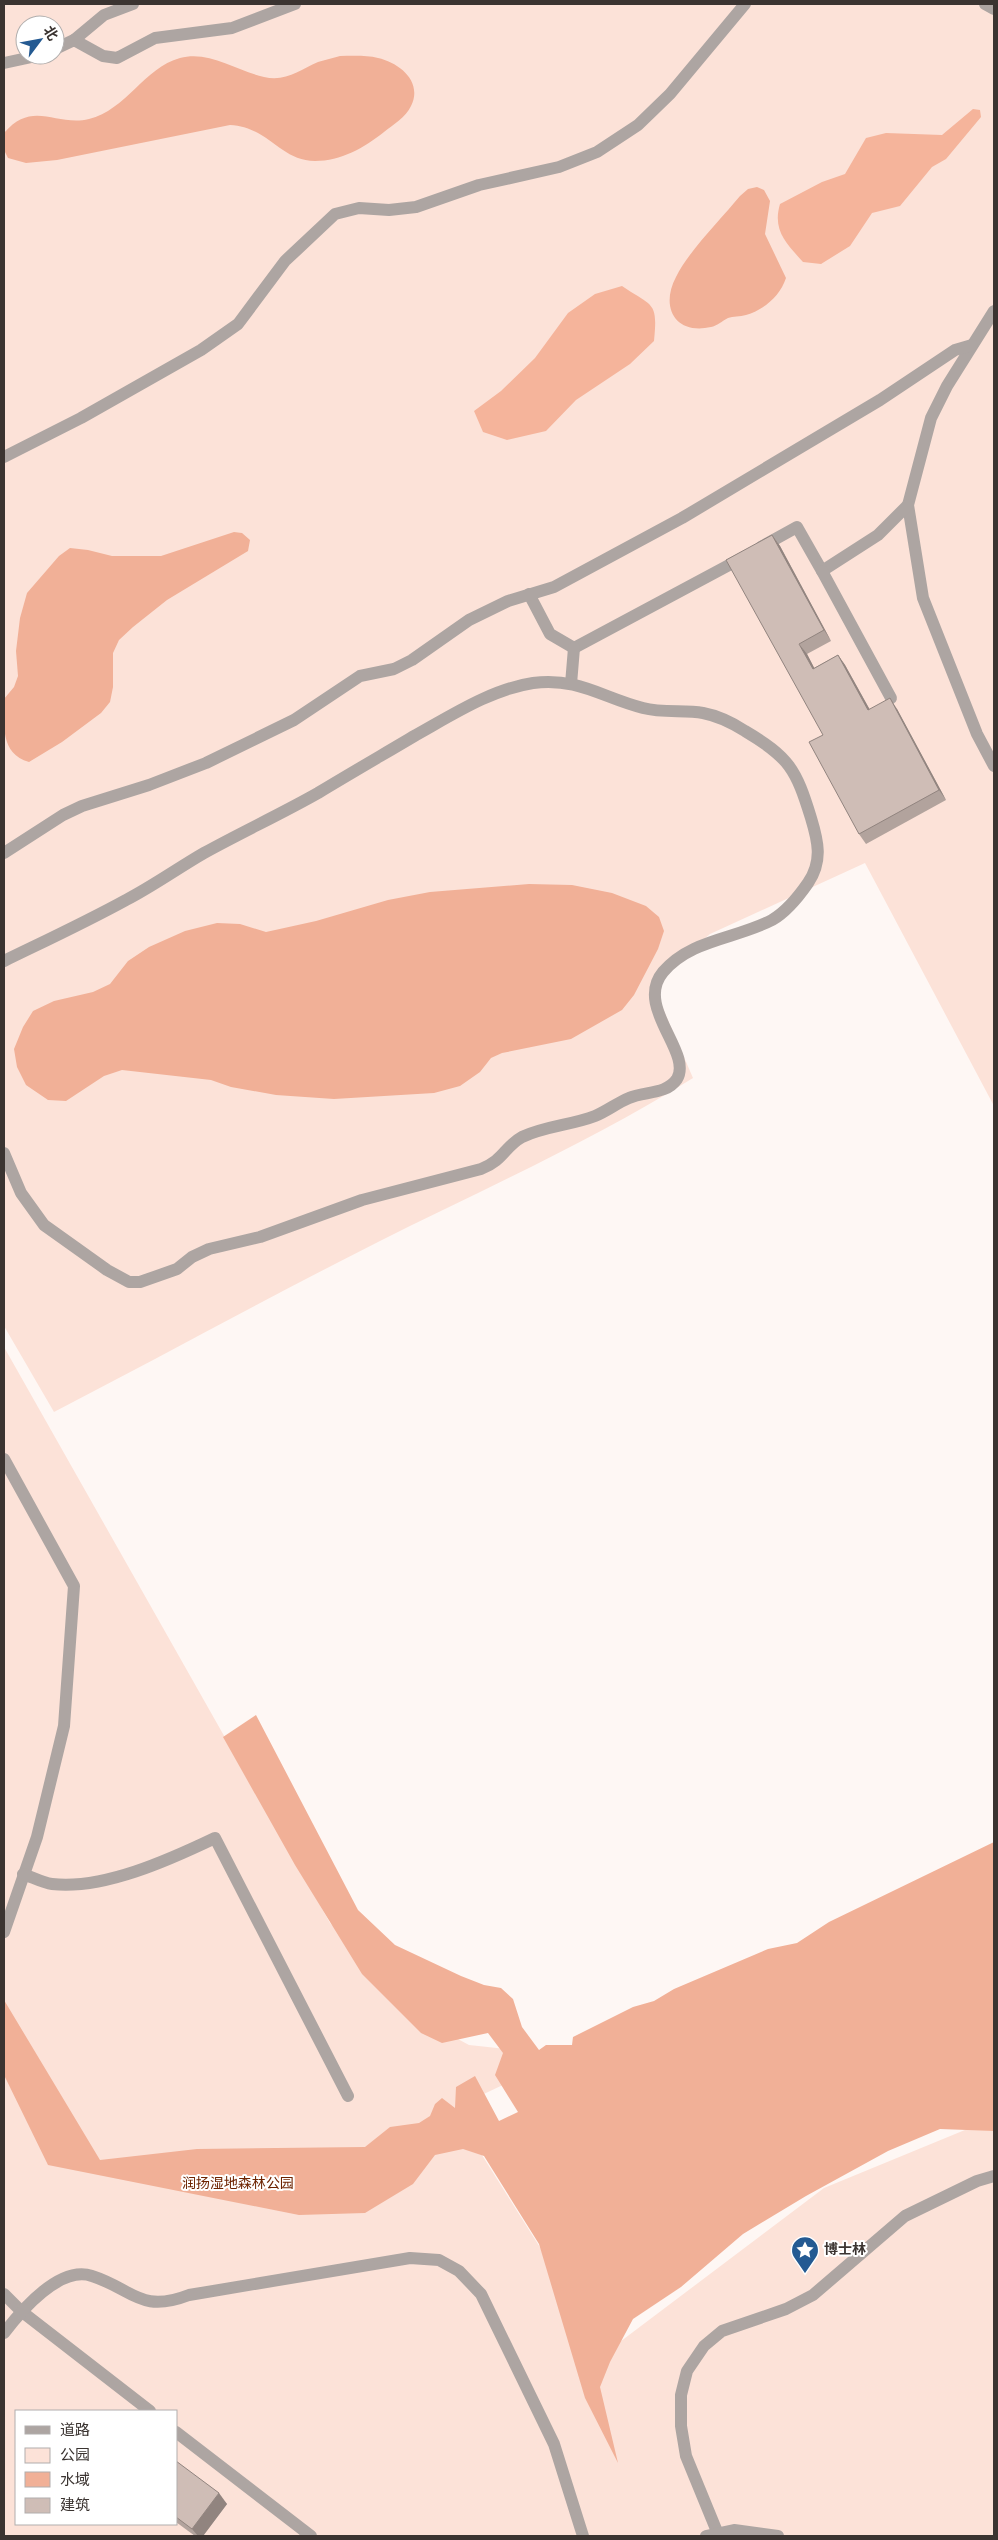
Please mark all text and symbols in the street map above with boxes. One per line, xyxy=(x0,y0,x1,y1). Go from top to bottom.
north arrow xyxy=(15,15,65,65)
text: 北 xyxy=(39,23,61,44)
park label: 润扬湿地森林公园 xyxy=(182,2176,294,2193)
place icon: 博士林 xyxy=(790,2235,820,2274)
place label: 博士林 xyxy=(824,2241,866,2259)
legend xyxy=(15,2410,178,2525)
text: 道路 xyxy=(60,2422,90,2441)
text: 公园 xyxy=(60,2447,90,2466)
text: 水域 xyxy=(60,2472,90,2491)
text: 建筑 xyxy=(60,2497,90,2516)

